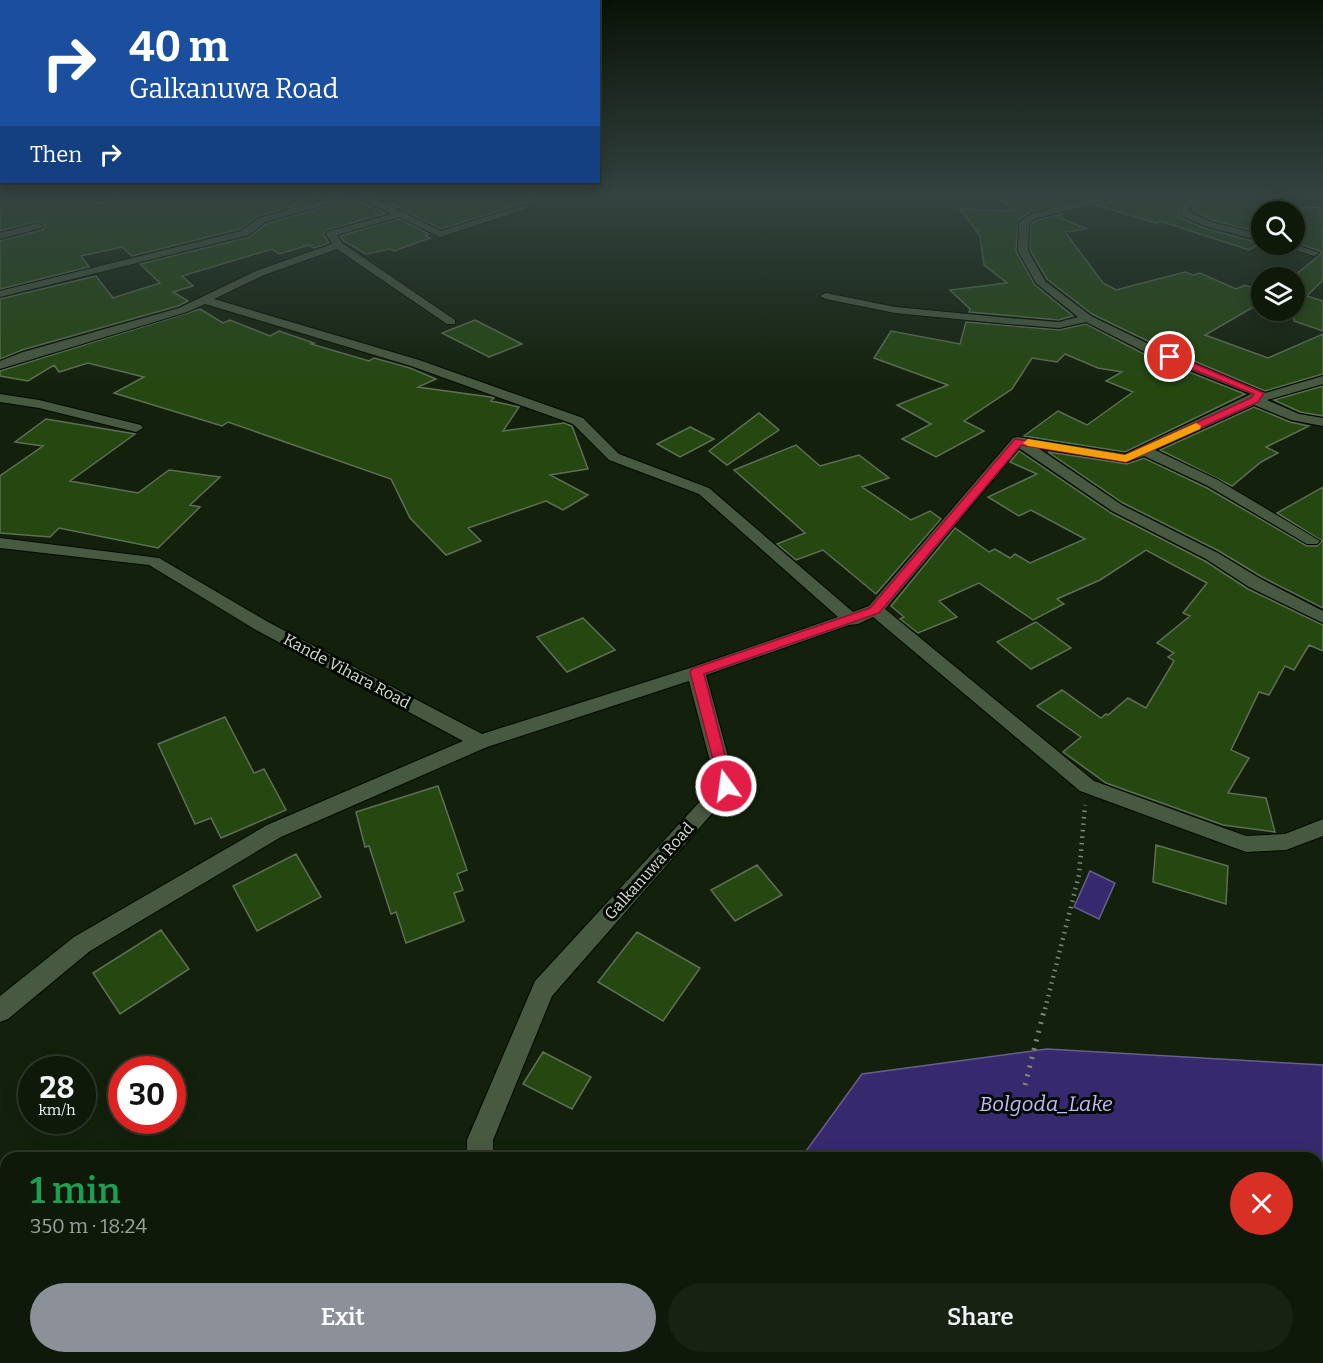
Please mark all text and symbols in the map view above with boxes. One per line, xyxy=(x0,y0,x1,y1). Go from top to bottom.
text: 40 m xyxy=(129,22,229,72)
icon: right xyxy=(30,24,108,102)
text: Galkanuwa Road xyxy=(129,73,339,105)
icon: right xyxy=(94,138,127,171)
text: Then xyxy=(30,141,82,168)
map controls xyxy=(1251,201,1305,321)
button: search xyxy=(1251,201,1305,255)
button: layers xyxy=(1251,267,1305,321)
pin xyxy=(1144,331,1195,382)
icon: arrive xyxy=(1153,340,1186,373)
street label: Kande Vihara Road xyxy=(280,630,414,713)
position arrow xyxy=(694,754,758,818)
street label: Galkanuwa Road xyxy=(600,818,698,924)
speed limit sign: 30 xyxy=(108,1056,186,1134)
text: 28 xyxy=(40,1070,74,1106)
water label: Bolgoda_Lake xyxy=(979,1091,1113,1117)
text: km/h xyxy=(38,1101,76,1119)
text: 1 min xyxy=(30,1169,121,1213)
button: close xyxy=(1230,1172,1293,1235)
text: 350 m · 18:24 xyxy=(30,1214,147,1238)
button: Exit xyxy=(30,1283,656,1352)
button: Share xyxy=(668,1283,1293,1352)

